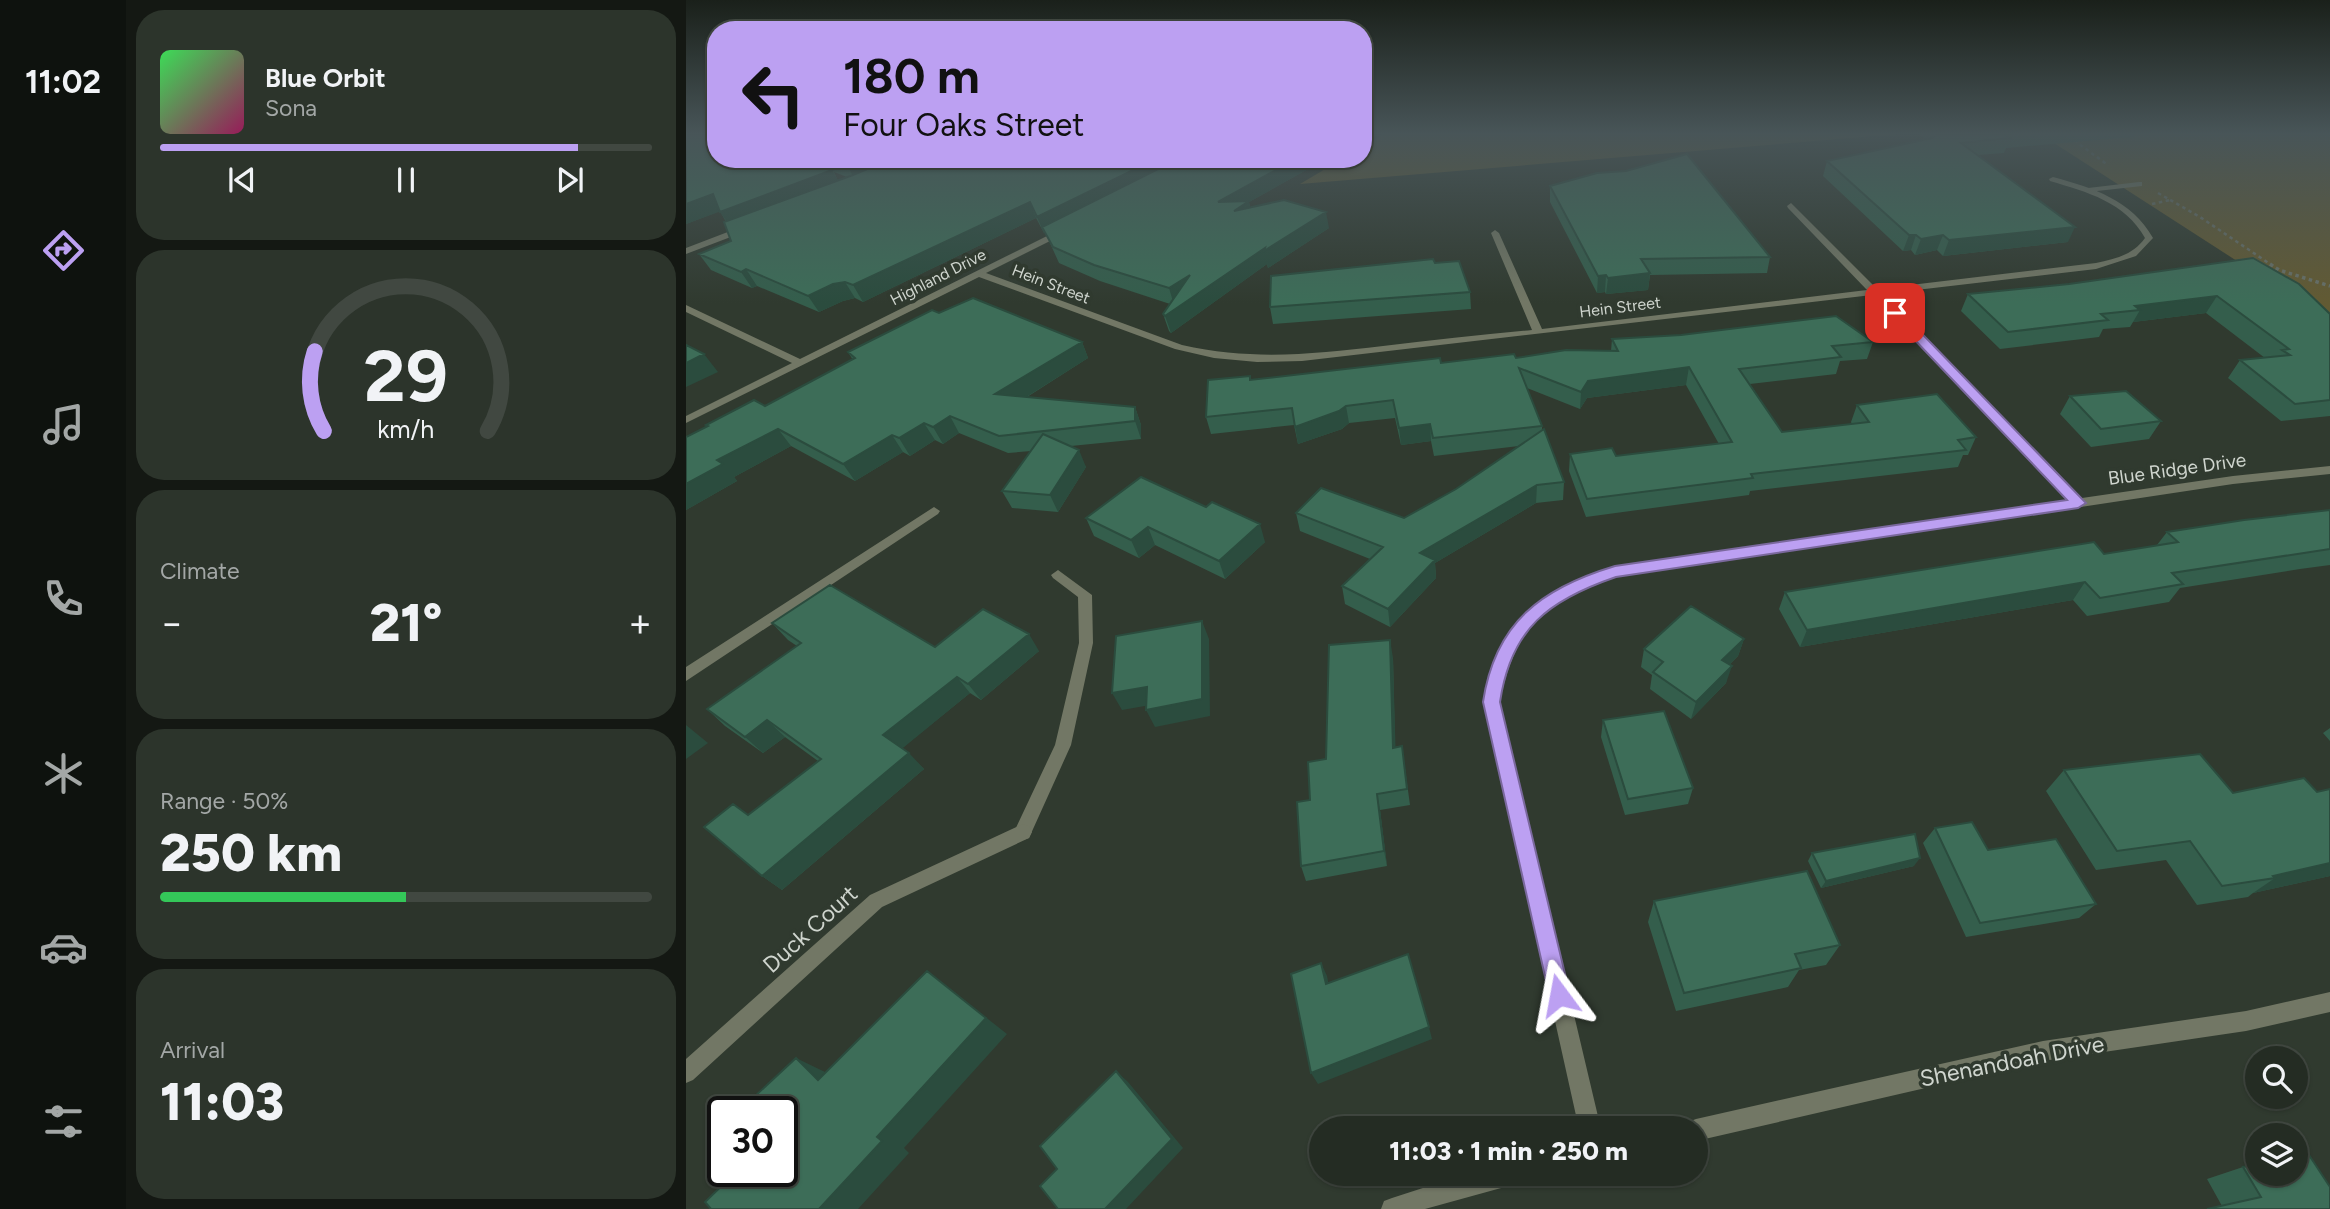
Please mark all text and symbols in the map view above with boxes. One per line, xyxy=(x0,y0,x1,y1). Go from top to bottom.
text: 180 m xyxy=(843,46,980,105)
icon: left xyxy=(728,49,819,140)
text: Blue Orbit xyxy=(265,62,386,94)
text: 11:02 xyxy=(25,63,101,101)
text: Sona xyxy=(265,94,317,122)
text: Four Oaks Street xyxy=(843,106,1084,144)
icon: previous xyxy=(223,161,261,199)
icon: pause xyxy=(387,161,425,199)
icon: next xyxy=(551,161,589,199)
icon: directions xyxy=(39,226,88,275)
street label: Highland Drive xyxy=(887,245,989,309)
street label: Hein Street xyxy=(1009,260,1093,308)
pin xyxy=(1865,283,1925,343)
street label: Hein Street xyxy=(1578,293,1662,321)
icon: arrive xyxy=(1876,294,1914,332)
text: 29 xyxy=(364,332,448,419)
icon: music xyxy=(39,400,88,449)
text: km/h xyxy=(377,413,435,443)
street label: Blue Ridge Drive xyxy=(2107,448,2247,490)
text: Climate xyxy=(160,557,239,585)
icon: phone xyxy=(39,574,88,623)
text: 21° xyxy=(370,592,442,654)
text: − xyxy=(160,600,184,646)
text: + xyxy=(628,600,652,646)
icon: climate xyxy=(39,749,88,798)
text: Range · 50% xyxy=(160,787,288,815)
text: 250 km xyxy=(160,822,342,884)
street label: Duck Court xyxy=(757,879,863,979)
icon: car xyxy=(39,923,88,972)
position arrow xyxy=(1522,958,1596,1032)
street label: Shenandoah Drive xyxy=(1917,1029,2107,1093)
text: Arrival xyxy=(160,1036,225,1064)
map controls xyxy=(2245,1046,2308,1186)
button: search xyxy=(2245,1046,2308,1109)
text: 11:03 xyxy=(160,1071,284,1133)
speed limit sign: 30 xyxy=(707,1096,798,1187)
icon: filters xyxy=(39,1097,88,1146)
button: layers xyxy=(2245,1123,2308,1186)
text: 11:03 · 1 min · 250 m xyxy=(1389,1135,1628,1167)

